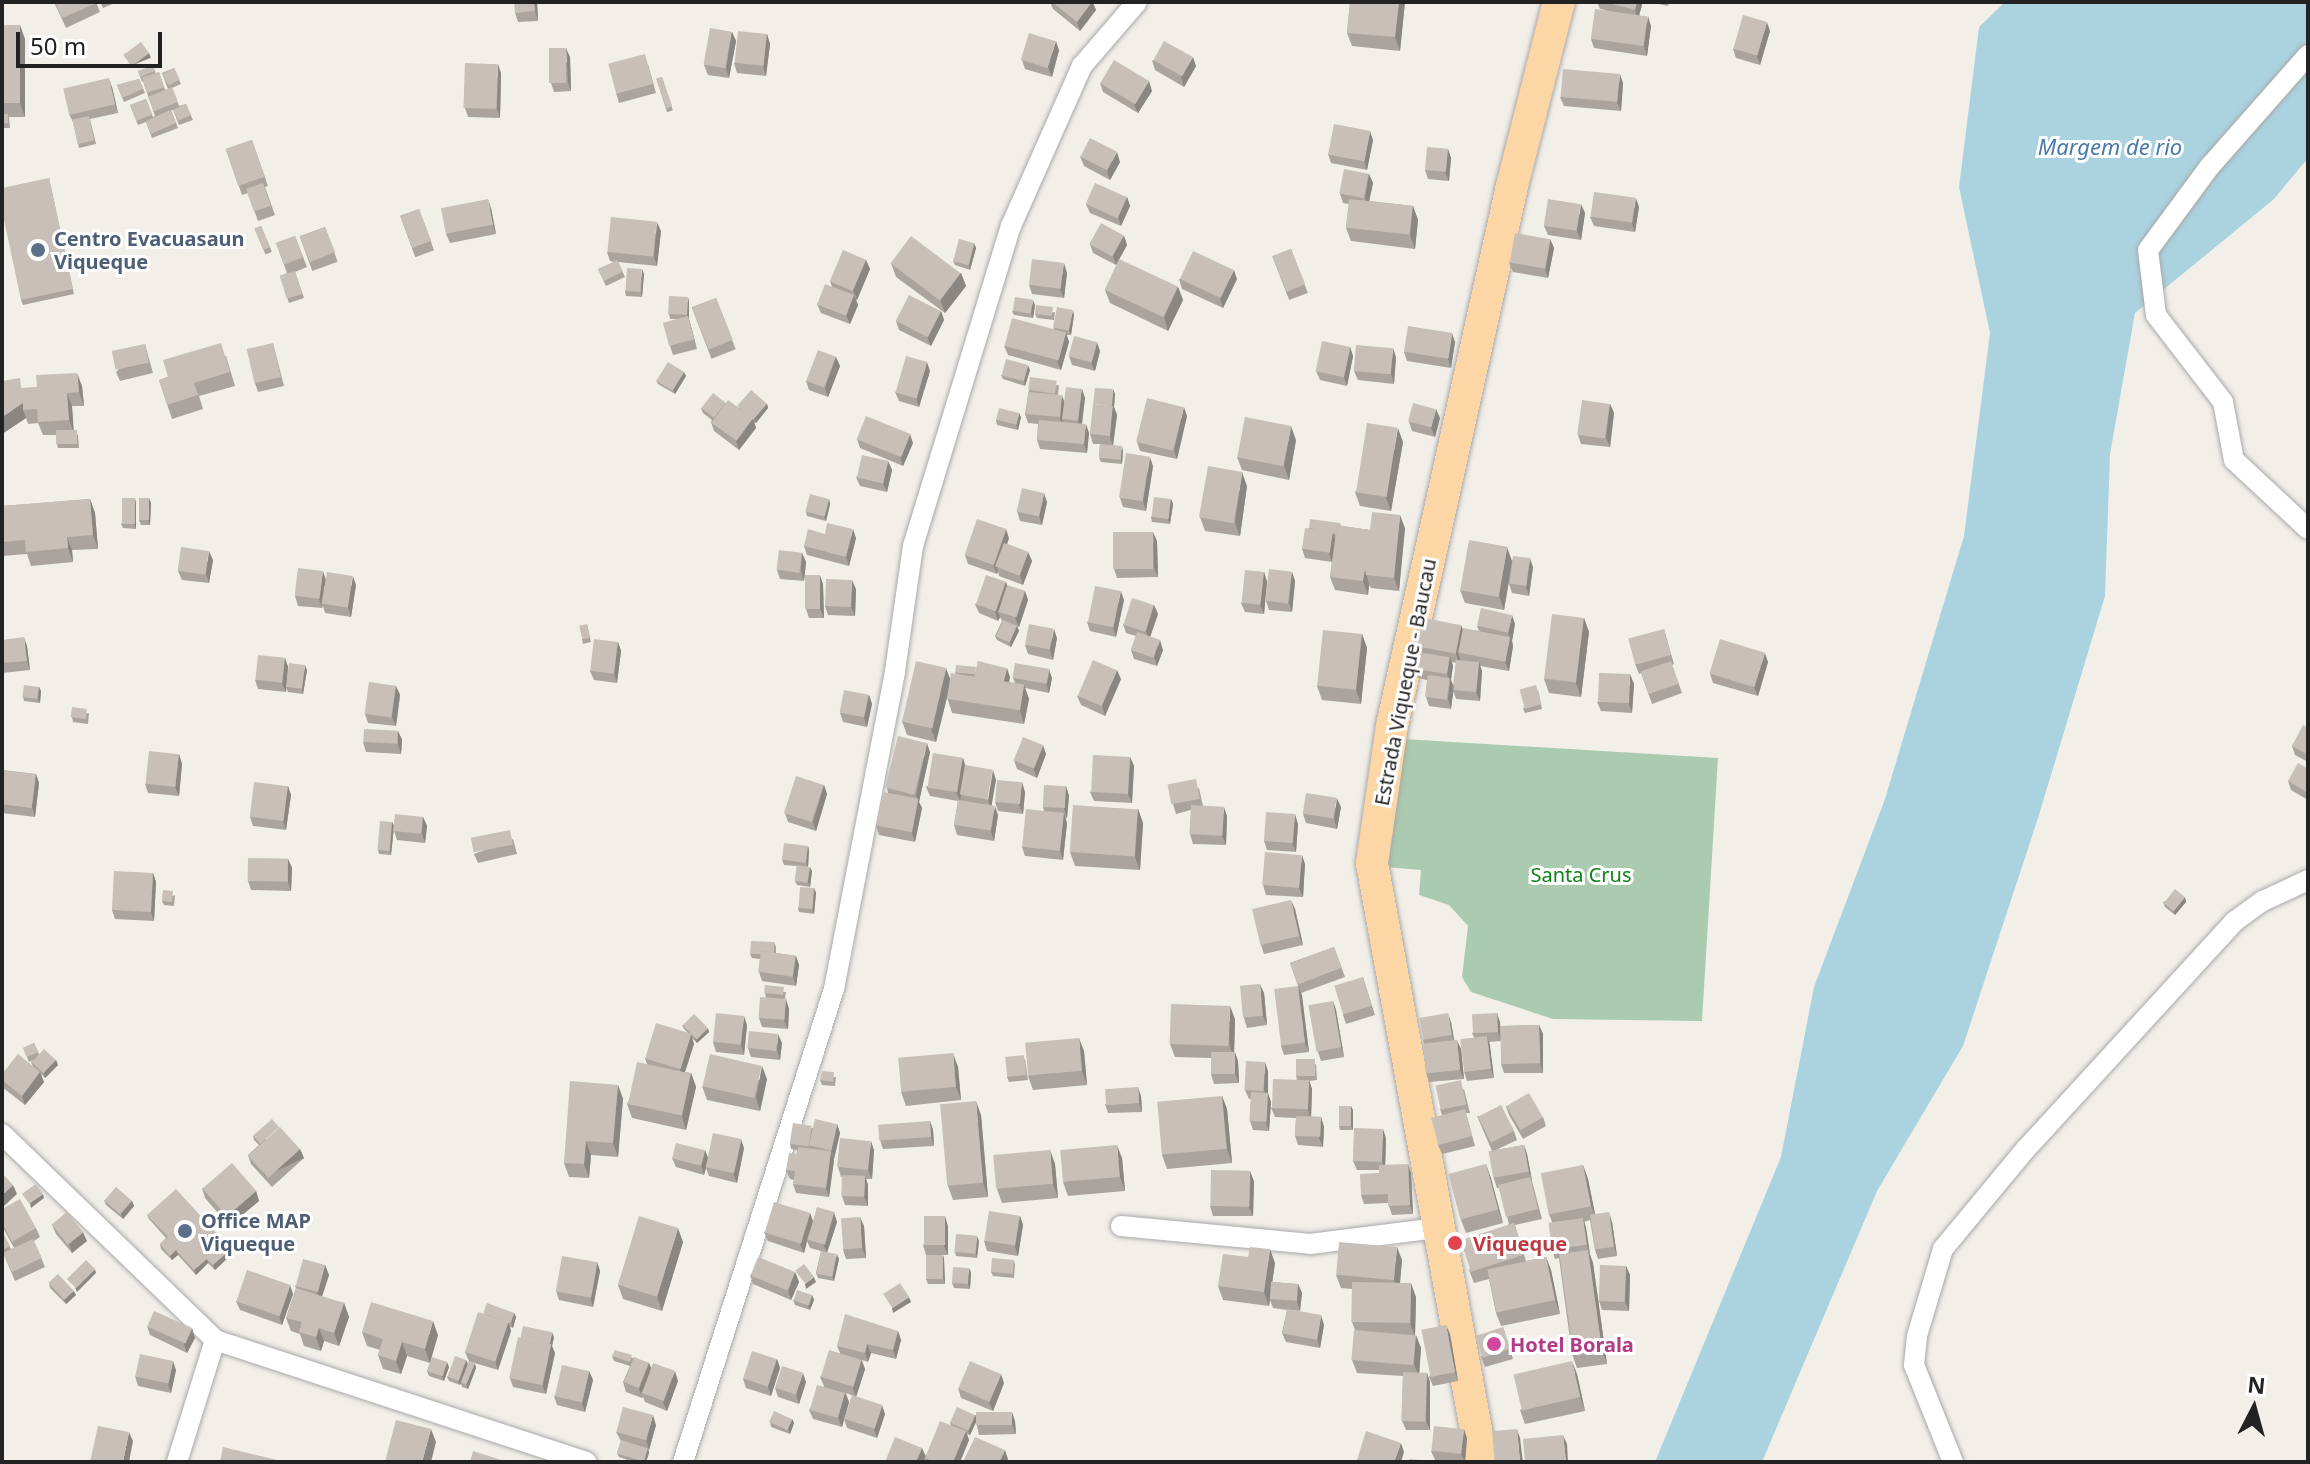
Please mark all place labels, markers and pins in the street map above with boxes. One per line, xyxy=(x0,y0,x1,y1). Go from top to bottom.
place label: Centro Evacuasaun Viqueque xyxy=(54,226,245,273)
marker: Centro Evacuasaun Viqueque xyxy=(29,241,47,259)
place label: Office MAP Viqueque xyxy=(201,1208,311,1255)
marker: Office MAP Viqueque xyxy=(176,1222,194,1240)
place label: Viqueque xyxy=(1473,1231,1567,1255)
marker: Viqueque xyxy=(1444,1232,1466,1254)
place label: Hotel Borala xyxy=(1510,1332,1634,1356)
marker: Hotel Borala xyxy=(1485,1335,1503,1353)

